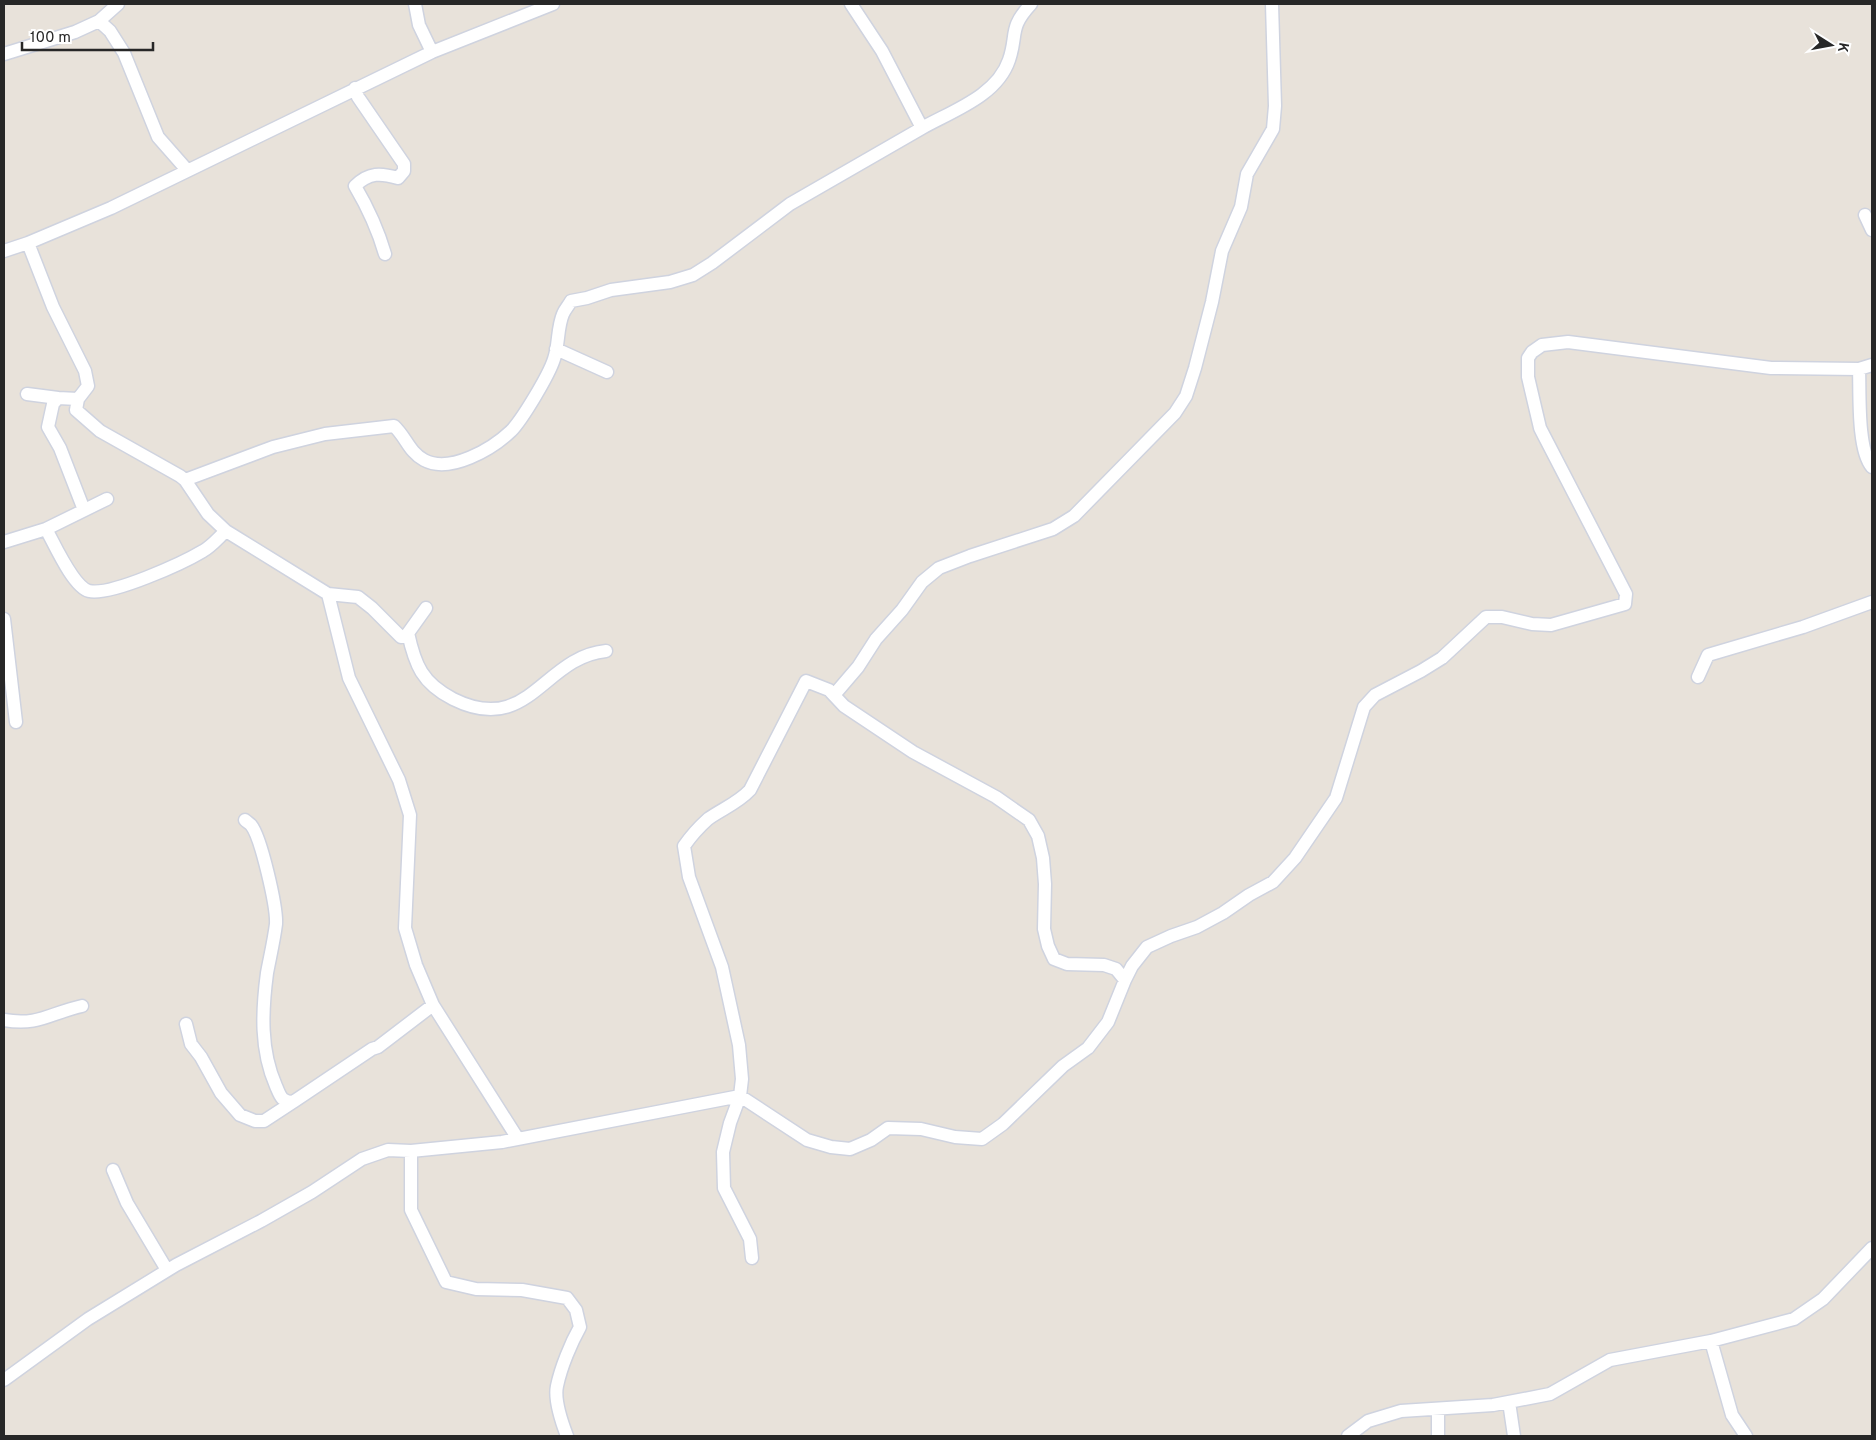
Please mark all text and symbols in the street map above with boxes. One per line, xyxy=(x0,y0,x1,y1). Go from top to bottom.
scale bar xyxy=(22,20,154,52)
north arrow xyxy=(1806,20,1856,70)
text: 100 m xyxy=(30,29,71,48)
text: K xyxy=(1833,41,1852,54)

